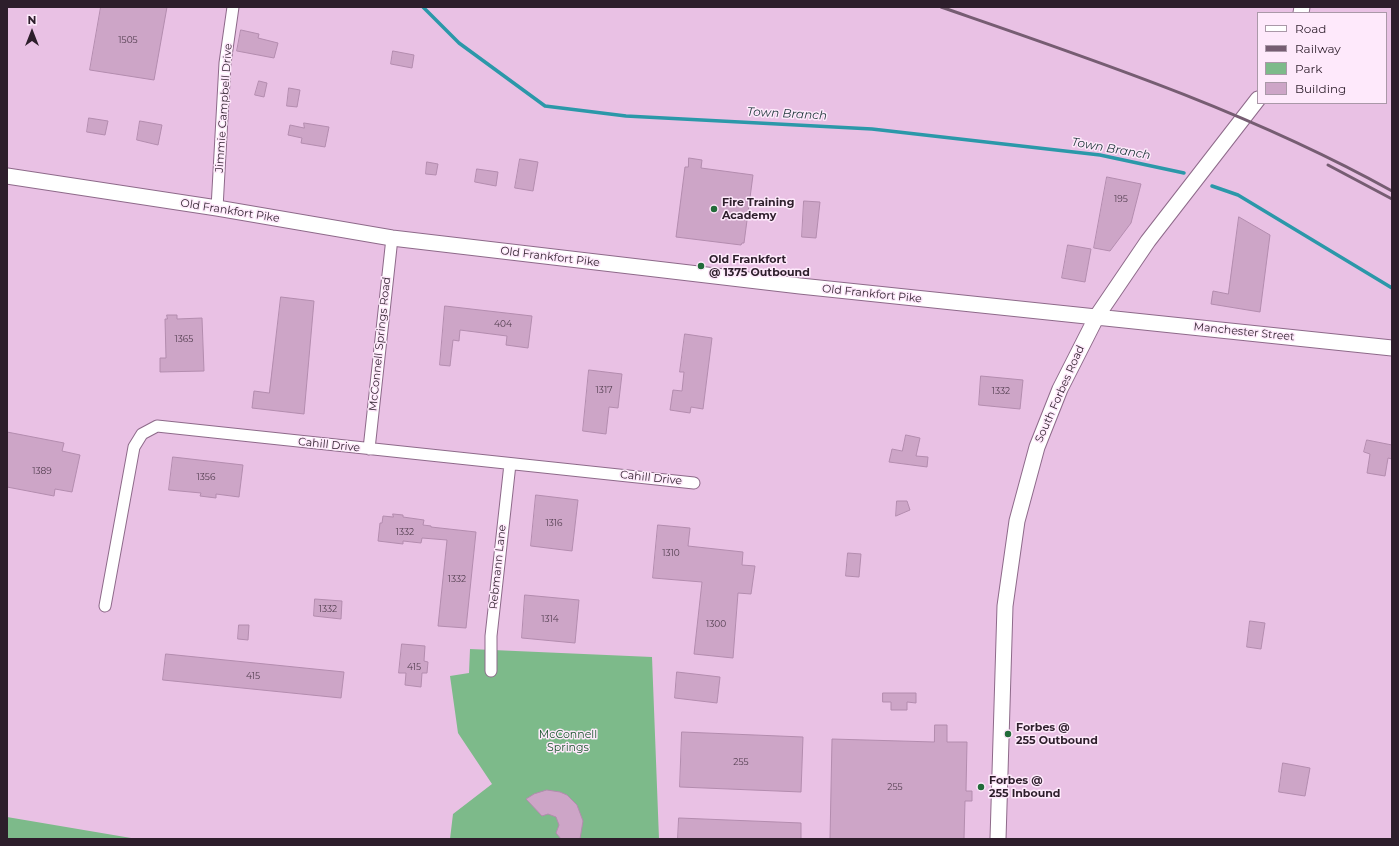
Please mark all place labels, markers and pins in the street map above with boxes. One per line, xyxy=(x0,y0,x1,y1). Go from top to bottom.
place label: Fire Training Academy xyxy=(722,196,794,222)
marker: Fire Training Academy xyxy=(709,204,719,214)
place label: Old Frankfort @ 1375 Outbound xyxy=(709,253,810,279)
marker: Old Frankfort @ 1375 Outbound xyxy=(696,261,706,271)
place label: Forbes @ 255 Outbound xyxy=(1016,721,1098,747)
marker: Forbes @ 255 Outbound xyxy=(1003,729,1013,739)
place label: Forbes @ 255 Inbound xyxy=(989,774,1060,800)
marker: Forbes @ 255 Inbound xyxy=(976,782,986,792)

